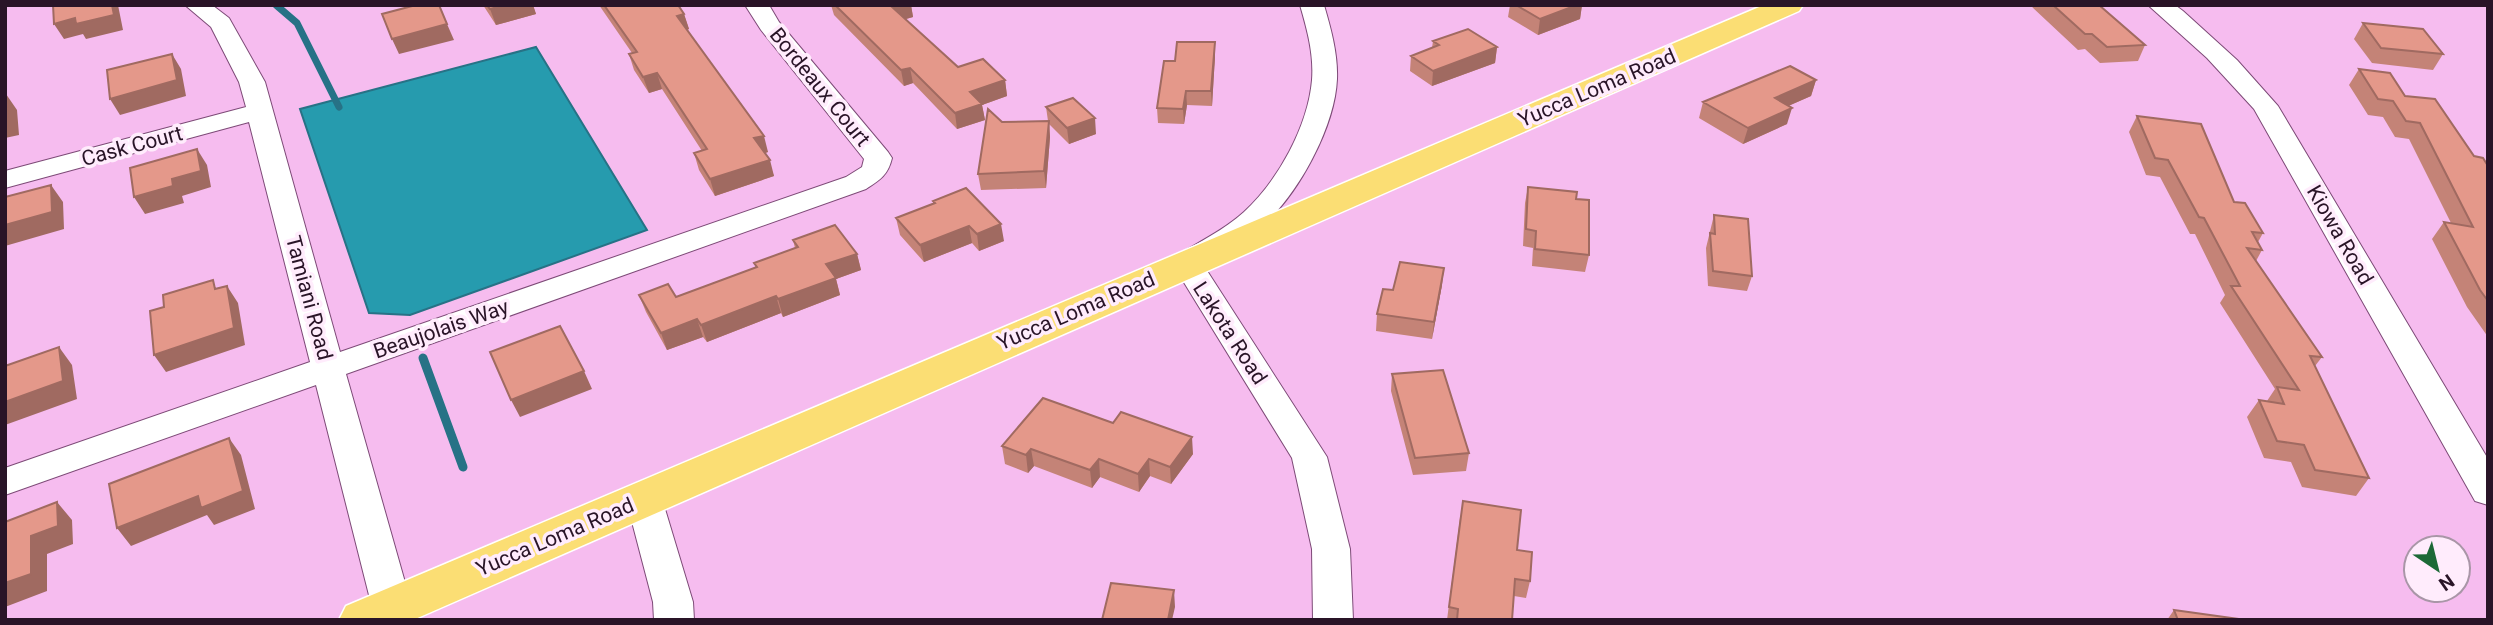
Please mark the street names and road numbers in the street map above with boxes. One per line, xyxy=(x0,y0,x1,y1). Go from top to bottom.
street label: Bordeaux Court xyxy=(765,23,875,151)
street label: Yucca Loma Road xyxy=(1515,44,1679,132)
street label: Cask Court xyxy=(79,121,185,171)
street label: Kiowa Road xyxy=(2302,181,2378,289)
street label: Tamiani Road xyxy=(281,233,337,363)
street label: Yucca Loma Road xyxy=(994,267,1158,355)
street label: Lakota Road xyxy=(1188,277,1272,389)
street label: Beaujolais Way xyxy=(370,295,512,363)
street label: Yucca Loma Road xyxy=(473,493,637,581)

